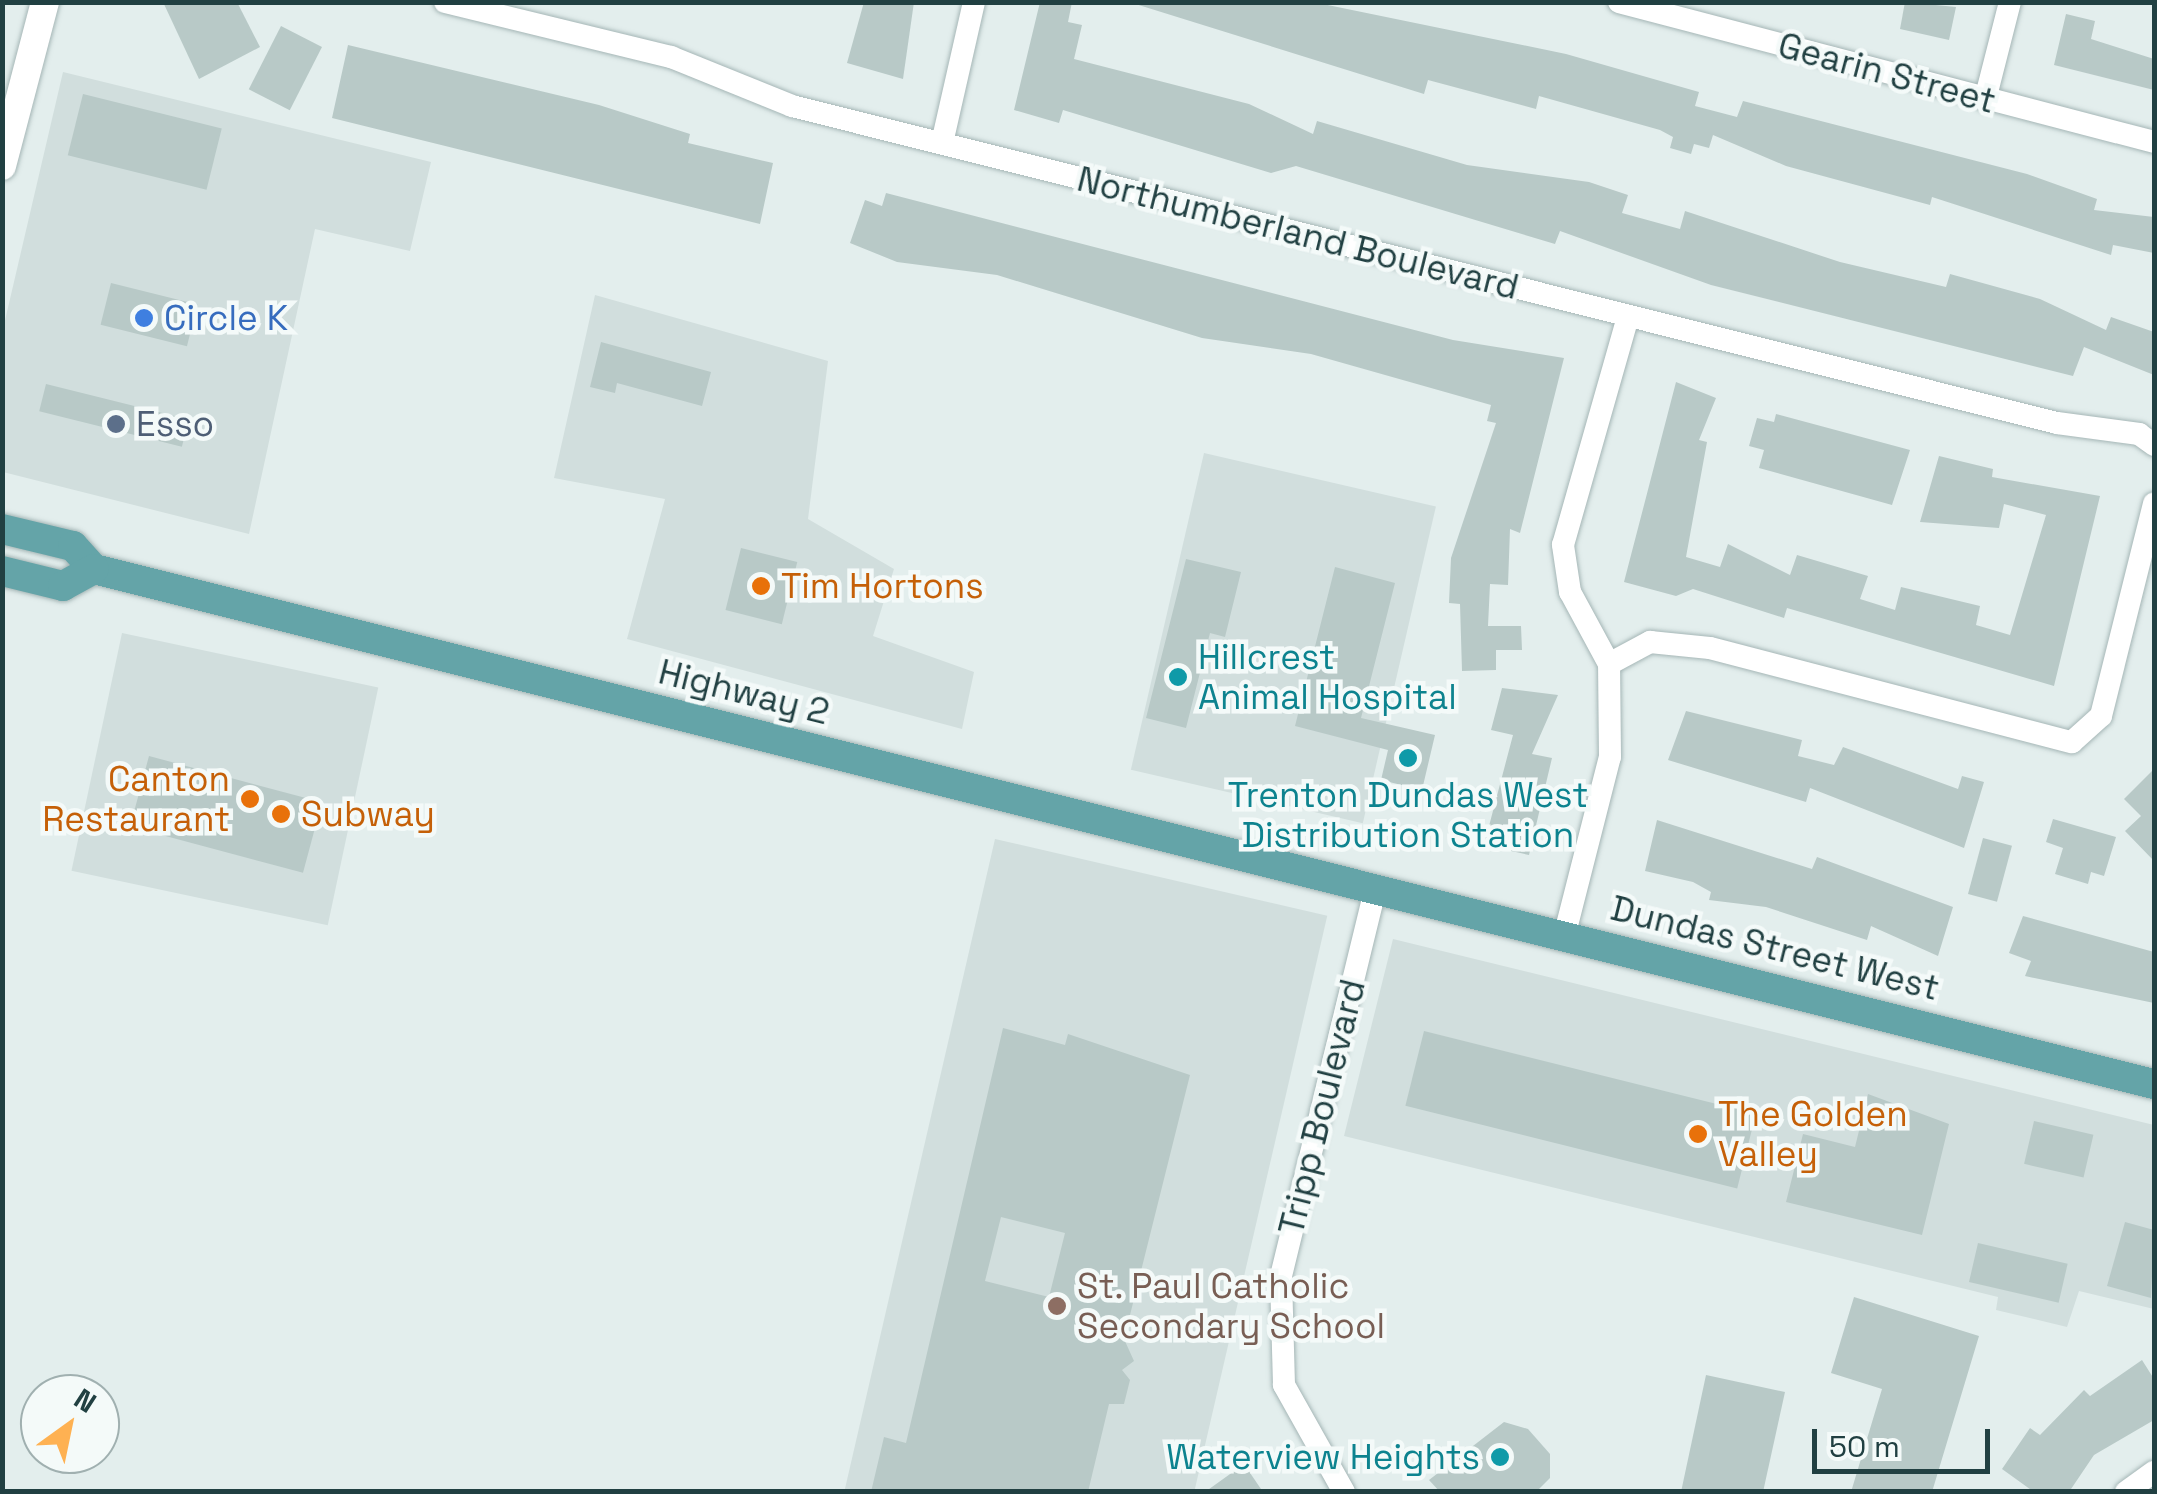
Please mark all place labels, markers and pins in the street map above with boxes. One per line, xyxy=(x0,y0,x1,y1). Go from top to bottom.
place label: Circle K xyxy=(164,297,288,339)
marker: Circle K xyxy=(133,307,155,329)
place label: Esso xyxy=(136,403,214,445)
marker: Esso xyxy=(105,413,127,435)
place label: Tim Hortons xyxy=(781,565,984,607)
marker: Tim Hortons xyxy=(750,575,772,597)
place label: Hillcrest Animal Hospital xyxy=(1198,636,1457,718)
marker: Hillcrest Animal Hospital xyxy=(1167,666,1189,688)
marker: Trenton Dundas West Distribution Station xyxy=(1397,747,1419,769)
place label: Canton Restaurant xyxy=(42,758,230,840)
place label: Trenton Dundas West Distribution Station xyxy=(1228,774,1588,856)
marker: Canton Restaurant xyxy=(239,788,261,810)
place label: Subway xyxy=(301,793,435,835)
marker: Subway xyxy=(270,803,292,825)
place label: The Golden Valley xyxy=(1718,1093,1908,1175)
marker: The Golden Valley xyxy=(1687,1123,1709,1145)
place label: St. Paul Catholic Secondary School xyxy=(1077,1265,1385,1347)
marker: St. Paul Catholic Secondary School xyxy=(1046,1295,1068,1317)
place label: Waterview Heights xyxy=(1166,1436,1480,1478)
marker: Waterview Heights xyxy=(1489,1446,1511,1468)

